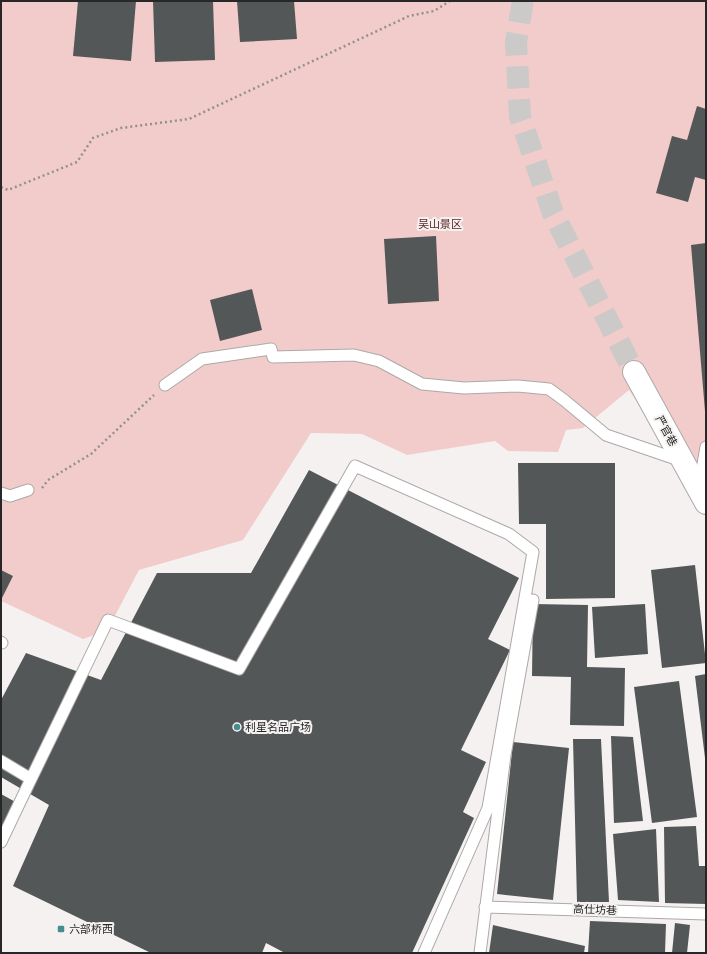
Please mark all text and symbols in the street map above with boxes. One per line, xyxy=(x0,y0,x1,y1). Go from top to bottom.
park label: 吴山景区 xyxy=(418,217,462,232)
street label: 严官巷 xyxy=(651,413,681,449)
place label: 利星名品广场 xyxy=(245,720,311,735)
marker: 利星名品广场 xyxy=(232,722,242,732)
street label: 高仕坊巷 xyxy=(573,902,617,918)
place label: 六部桥西 xyxy=(69,922,113,937)
marker: 六部桥西 xyxy=(56,924,66,934)

